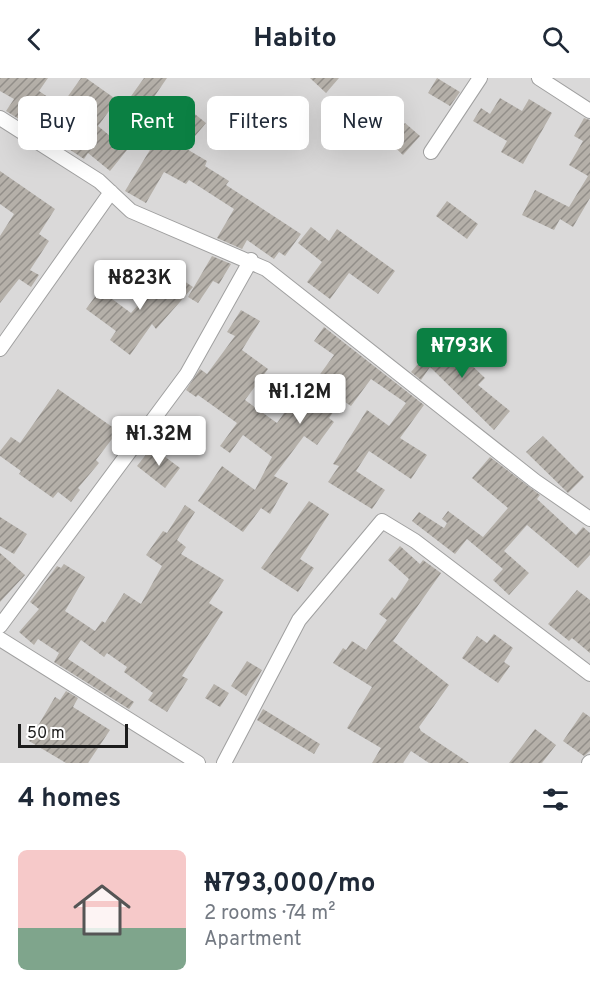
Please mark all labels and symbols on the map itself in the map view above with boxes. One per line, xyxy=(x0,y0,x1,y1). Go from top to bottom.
pin: ₦823K xyxy=(98,260,182,311)
pin: ₦793K xyxy=(420,328,504,379)
pin: ₦1.12M xyxy=(251,374,349,425)
pin: ₦1.32M xyxy=(110,416,208,467)
scale bar xyxy=(18,721,128,748)

